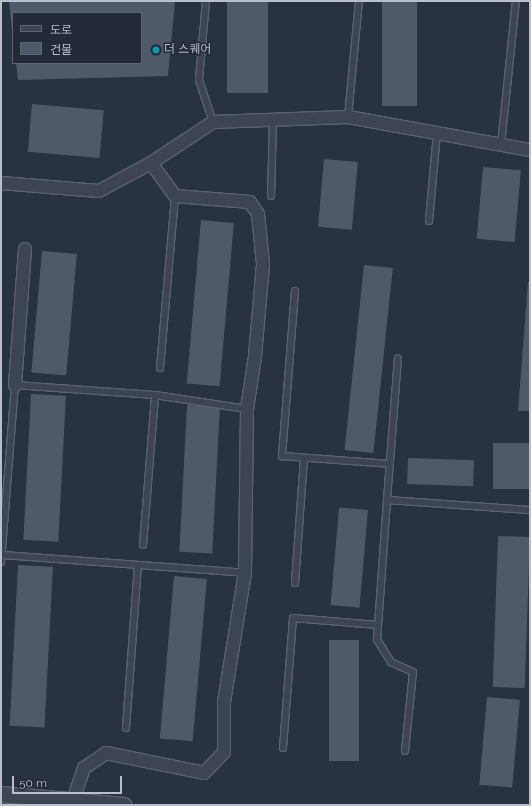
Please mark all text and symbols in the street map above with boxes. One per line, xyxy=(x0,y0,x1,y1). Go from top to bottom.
legend xyxy=(12,12,142,64)
text: 도로 xyxy=(50,23,72,37)
text: 건물 xyxy=(50,43,72,57)
place label: 더 스퀘어 xyxy=(164,43,211,57)
marker: 더 스퀘어 xyxy=(151,45,161,55)
scale bar xyxy=(14,768,124,794)
text: 50 m xyxy=(19,776,47,790)

